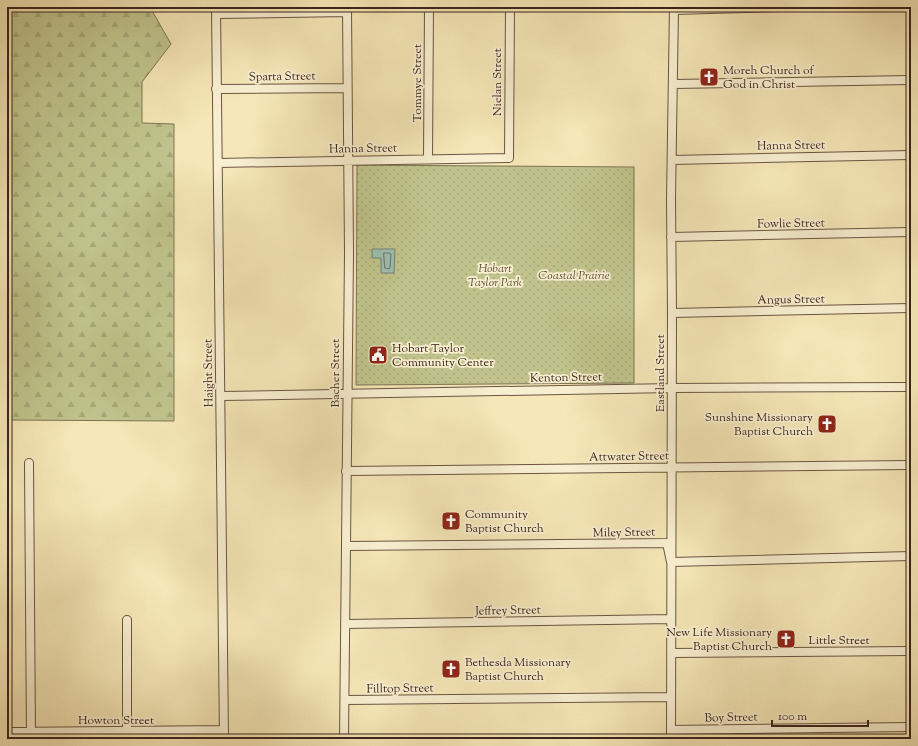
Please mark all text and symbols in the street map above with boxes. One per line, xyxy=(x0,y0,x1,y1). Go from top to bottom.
street label: Tommye Street xyxy=(409,44,427,122)
street label: Nielan Street xyxy=(489,48,507,116)
place label: Moreh Church of God in Christ xyxy=(723,62,815,94)
church icon: Moreh Church of God in Christ xyxy=(698,66,720,88)
street label: Sparta Street xyxy=(248,67,316,87)
street label: Hanna Street xyxy=(757,136,825,156)
street label: Hanna Street xyxy=(329,139,397,159)
street label: Fowlie Street xyxy=(757,214,825,234)
park label: Hobart Taylor Park xyxy=(468,260,523,292)
park label: Coastal Prairie xyxy=(538,267,610,285)
street label: Angus Street xyxy=(757,290,825,310)
street label: Eastland Street xyxy=(652,334,670,412)
street label: Haight Street xyxy=(199,338,219,408)
street label: Bacher Street xyxy=(327,339,345,407)
place label: Hobart Taylor Community Center xyxy=(392,340,494,372)
public building icon: Hobart Taylor Community Center xyxy=(367,344,389,366)
street label: Kenton Street xyxy=(530,368,602,388)
place label: Sunshine Missionary Baptist Church xyxy=(705,409,813,441)
church icon: Sunshine Missionary Baptist Church xyxy=(816,413,838,435)
street label: Attwater Street xyxy=(589,447,669,467)
place label: Community Baptist Church xyxy=(465,506,544,538)
church icon: Community Baptist Church xyxy=(440,510,462,532)
street label: Miley Street xyxy=(593,523,655,543)
street label: Jeffrey Street xyxy=(474,601,541,621)
place label: New Life Missionary Baptist Church xyxy=(666,624,772,656)
church icon: New Life Missionary Baptist Church xyxy=(775,628,797,650)
street label: Little Street xyxy=(808,632,870,650)
place label: Bethesda Missionary Baptist Church xyxy=(465,654,571,686)
church icon: Bethesda Missionary Baptist Church xyxy=(440,658,462,680)
street label: Filltop Street xyxy=(366,679,434,699)
scale bar xyxy=(772,702,868,728)
text: 100 m xyxy=(778,708,807,726)
street label: Boy Street xyxy=(704,709,758,727)
street label: Howton Street xyxy=(78,712,154,730)

